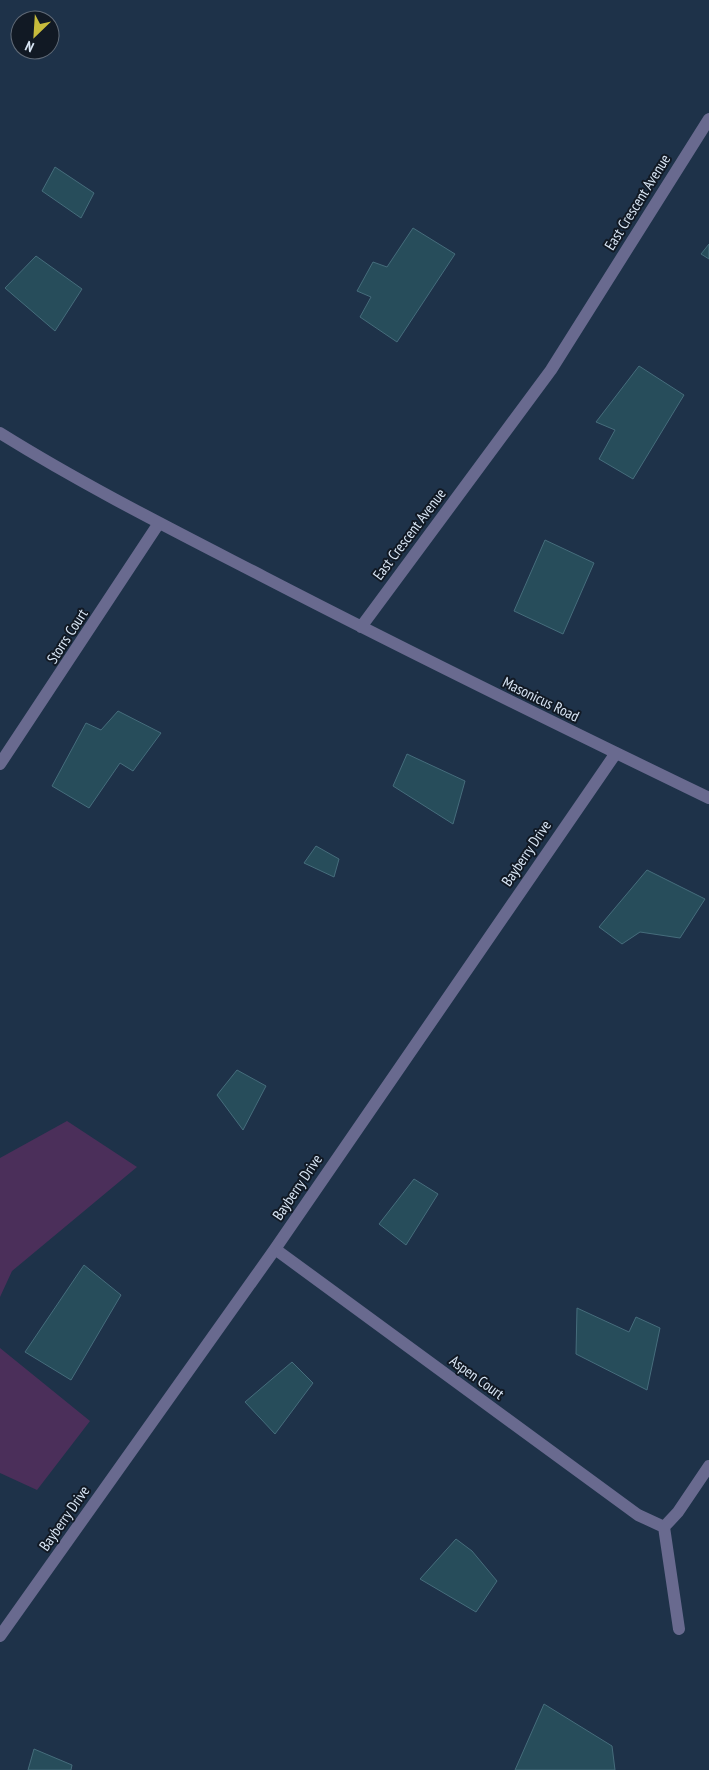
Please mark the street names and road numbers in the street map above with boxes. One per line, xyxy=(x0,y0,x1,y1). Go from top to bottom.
street label: East Crescent Avenue xyxy=(600,151,674,253)
street label: East Crescent Avenue xyxy=(368,485,450,583)
street label: Storrs Court xyxy=(42,605,92,667)
street label: Masonicus Road xyxy=(500,672,582,726)
street label: Bayberry Drive xyxy=(497,816,555,890)
street label: Bayberry Drive xyxy=(268,1150,326,1224)
street label: Aspen Court xyxy=(446,1351,508,1403)
street label: Bayberry Drive xyxy=(35,1482,93,1554)

